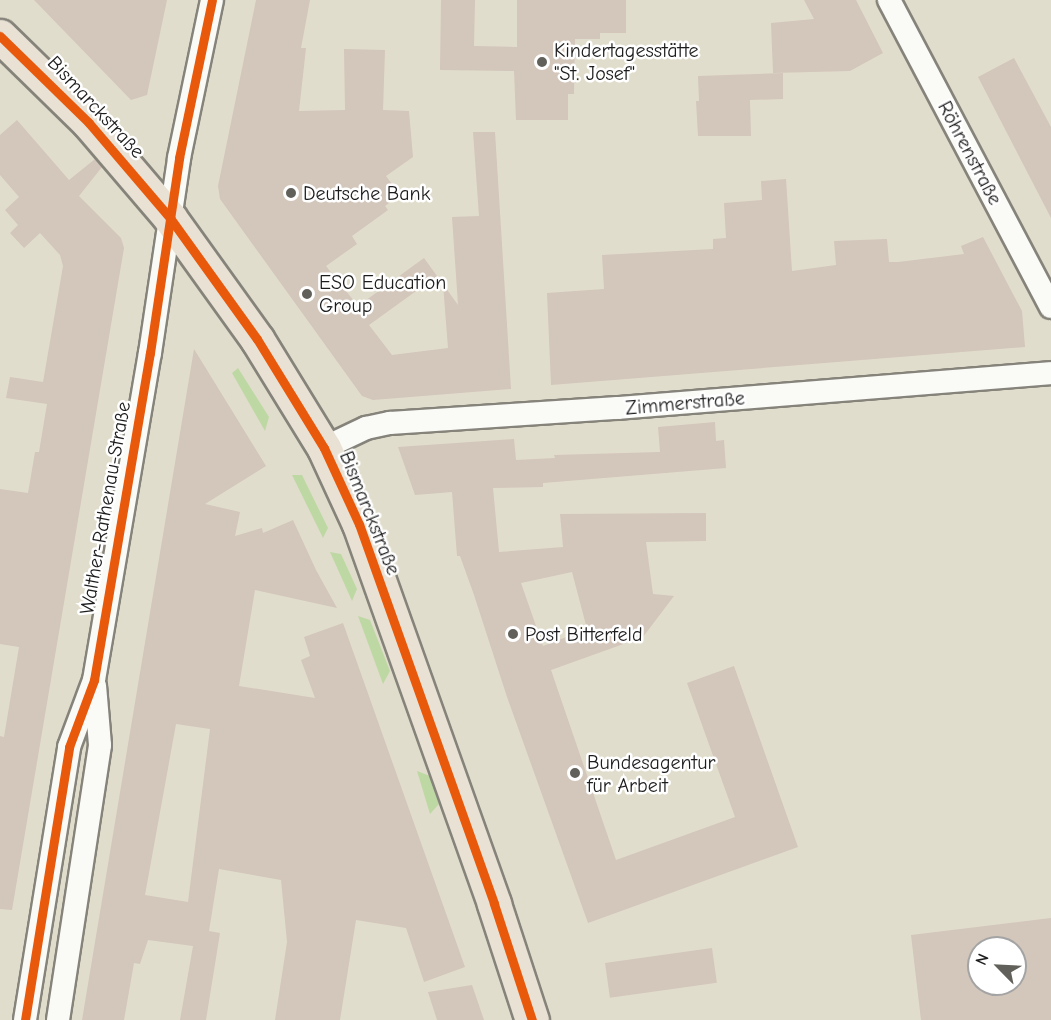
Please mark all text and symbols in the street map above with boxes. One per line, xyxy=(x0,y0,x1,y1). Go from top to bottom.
place label: Kindertagesstätte "St. Josef" xyxy=(554,39,698,86)
street label: Bismarckstraße xyxy=(42,51,150,163)
marker: Kindertagesstätte "St. Josef" xyxy=(535,55,549,69)
street label: Röhrenstraße xyxy=(933,97,1007,209)
place label: Deutsche Bank xyxy=(303,181,430,205)
marker: Deutsche Bank xyxy=(284,186,298,200)
place label: ESO Education Group xyxy=(319,270,446,317)
marker: ESO Education Group xyxy=(300,287,314,301)
street label: Zimmerstraße xyxy=(624,386,746,420)
street label: Walther-Rathenau-Straße xyxy=(74,400,136,616)
street label: Bismarckstraße xyxy=(334,448,406,578)
place label: Post Bitterfeld xyxy=(525,622,642,646)
marker: Post Bitterfeld xyxy=(506,627,520,641)
place label: Bundesagentur für Arbeit xyxy=(587,750,715,797)
marker: Bundesagentur für Arbeit xyxy=(568,766,582,780)
north arrow xyxy=(967,936,1027,996)
text: N xyxy=(972,951,993,968)

